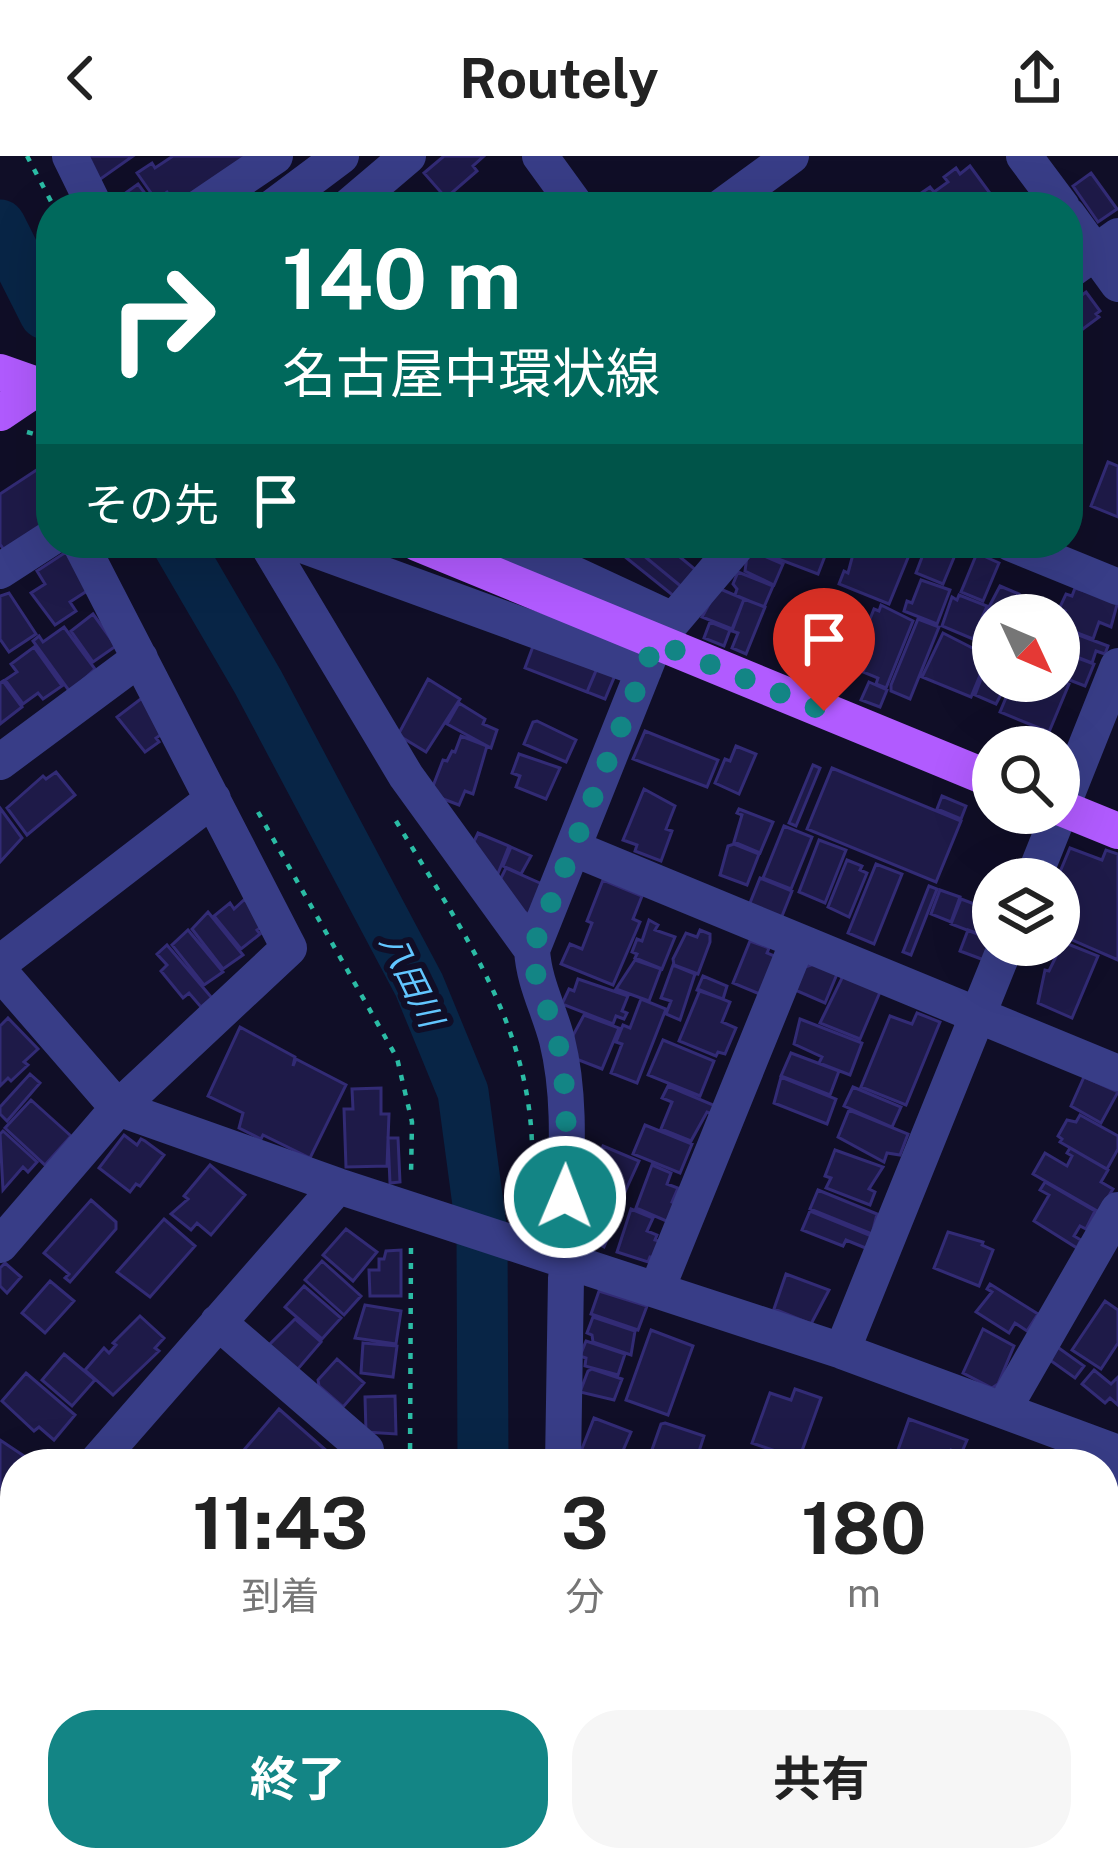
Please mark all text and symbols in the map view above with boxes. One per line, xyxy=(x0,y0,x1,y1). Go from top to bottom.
icon: back xyxy=(48,45,114,111)
icon: share xyxy=(1004,45,1070,111)
text: Routely xyxy=(459,47,659,110)
text: 140 m xyxy=(282,229,521,328)
icon: right xyxy=(84,240,240,396)
text: 名古屋中環状線 xyxy=(282,342,660,405)
icon: arrive xyxy=(243,468,309,534)
text: その先 xyxy=(84,478,219,531)
pin xyxy=(773,588,875,711)
north arrow xyxy=(972,594,1080,702)
map controls xyxy=(972,594,1080,966)
icon: arrive xyxy=(791,606,857,672)
button: search xyxy=(972,726,1080,834)
button: layers xyxy=(972,858,1080,966)
water label: 八田川 xyxy=(373,927,452,1036)
position arrow xyxy=(502,1134,628,1260)
text: 11:43 xyxy=(192,1481,368,1565)
text: 3 xyxy=(561,1481,609,1565)
text: 180 xyxy=(801,1486,927,1570)
text: m xyxy=(847,1570,881,1616)
text: 到着 xyxy=(241,1573,319,1619)
text: 分 xyxy=(565,1573,604,1619)
button: 終了 xyxy=(48,1710,548,1848)
button: 共有 xyxy=(572,1710,1071,1848)

